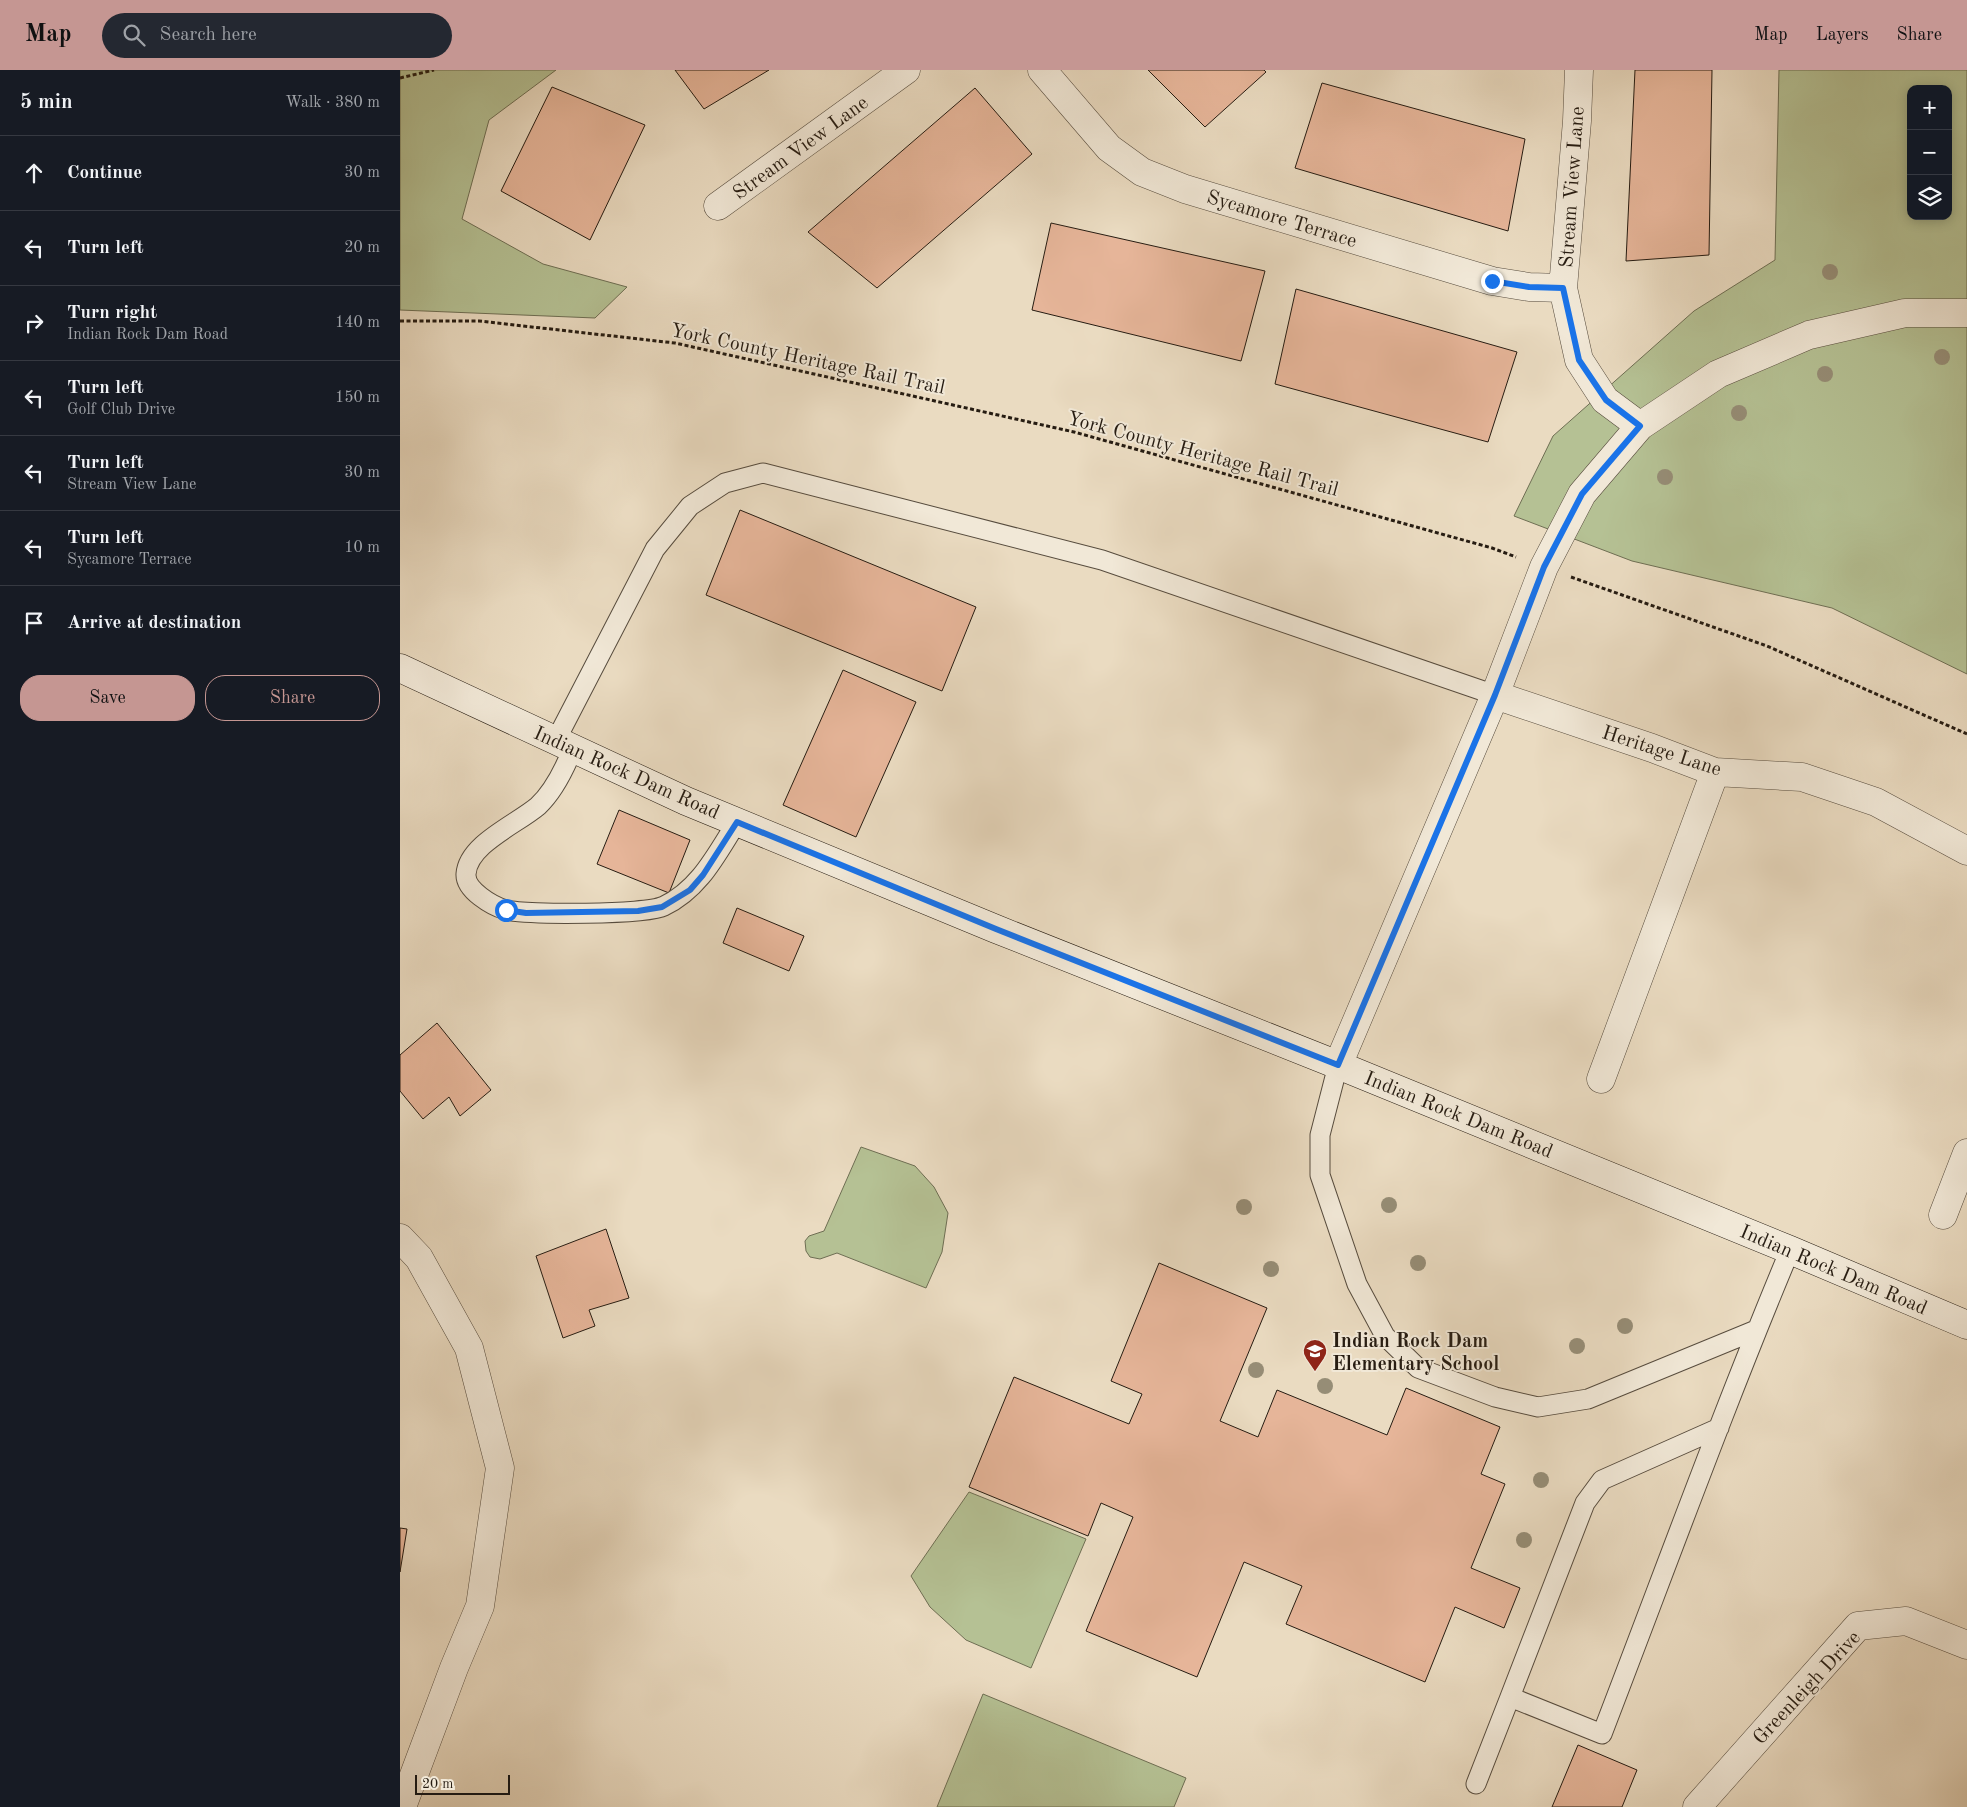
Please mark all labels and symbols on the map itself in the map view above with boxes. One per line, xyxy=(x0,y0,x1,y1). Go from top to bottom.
street label: Stream View Lane xyxy=(730,93,872,204)
street label: Stream View Lane xyxy=(1557,106,1589,269)
street label: Sycamore Terrace xyxy=(1204,188,1359,252)
route end xyxy=(1481,270,1504,293)
street label: York County Heritage Rail Trail xyxy=(669,321,947,399)
street label: York County Heritage Rail Trail xyxy=(1065,409,1340,501)
street label: Heritage Lane xyxy=(1599,723,1724,781)
street label: Indian Rock Dam Road xyxy=(530,724,722,824)
route start xyxy=(495,899,518,922)
street label: Indian Rock Dam Road xyxy=(1361,1069,1555,1163)
street label: Indian Rock Dam Road xyxy=(1737,1222,1930,1319)
place label: Indian Rock Dam Elementary School xyxy=(1332,1332,1499,1375)
school or university icon: Indian Rock Dam Elementary School xyxy=(1302,1338,1328,1372)
street label: Greenleigh Drive xyxy=(1750,1628,1865,1749)
scale bar xyxy=(415,1772,510,1795)

